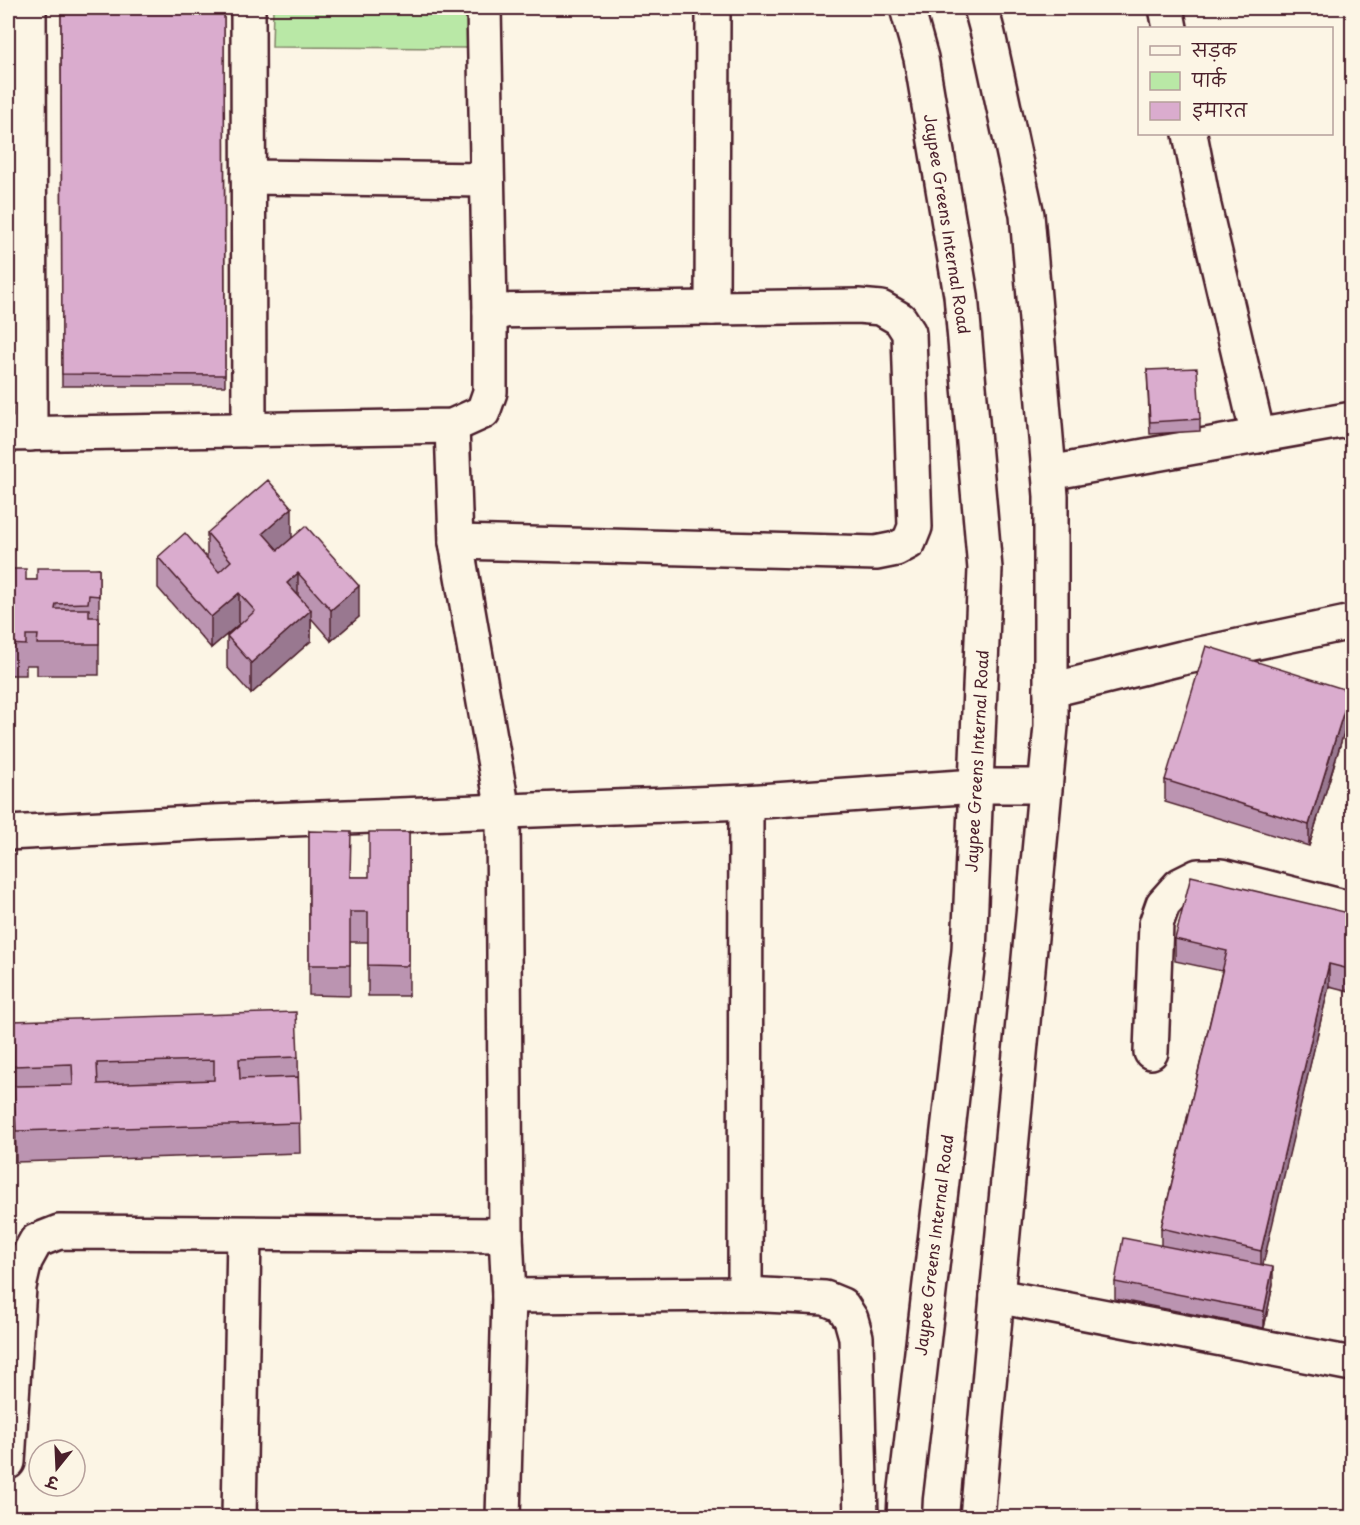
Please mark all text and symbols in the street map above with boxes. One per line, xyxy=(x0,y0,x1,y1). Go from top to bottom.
legend xyxy=(1138,27,1333,135)
text: सड़क xyxy=(1191,36,1237,63)
text: पार्क xyxy=(1191,66,1227,93)
text: इमारत xyxy=(1192,96,1248,123)
street label: Jaypee Greens Internal Road xyxy=(919,112,977,336)
street label: Jaypee Greens Internal Road xyxy=(958,649,994,873)
street label: Jaypee Greens Internal Road xyxy=(908,1133,958,1357)
north arrow xyxy=(27,1438,87,1498)
text: उ xyxy=(42,1470,63,1497)

